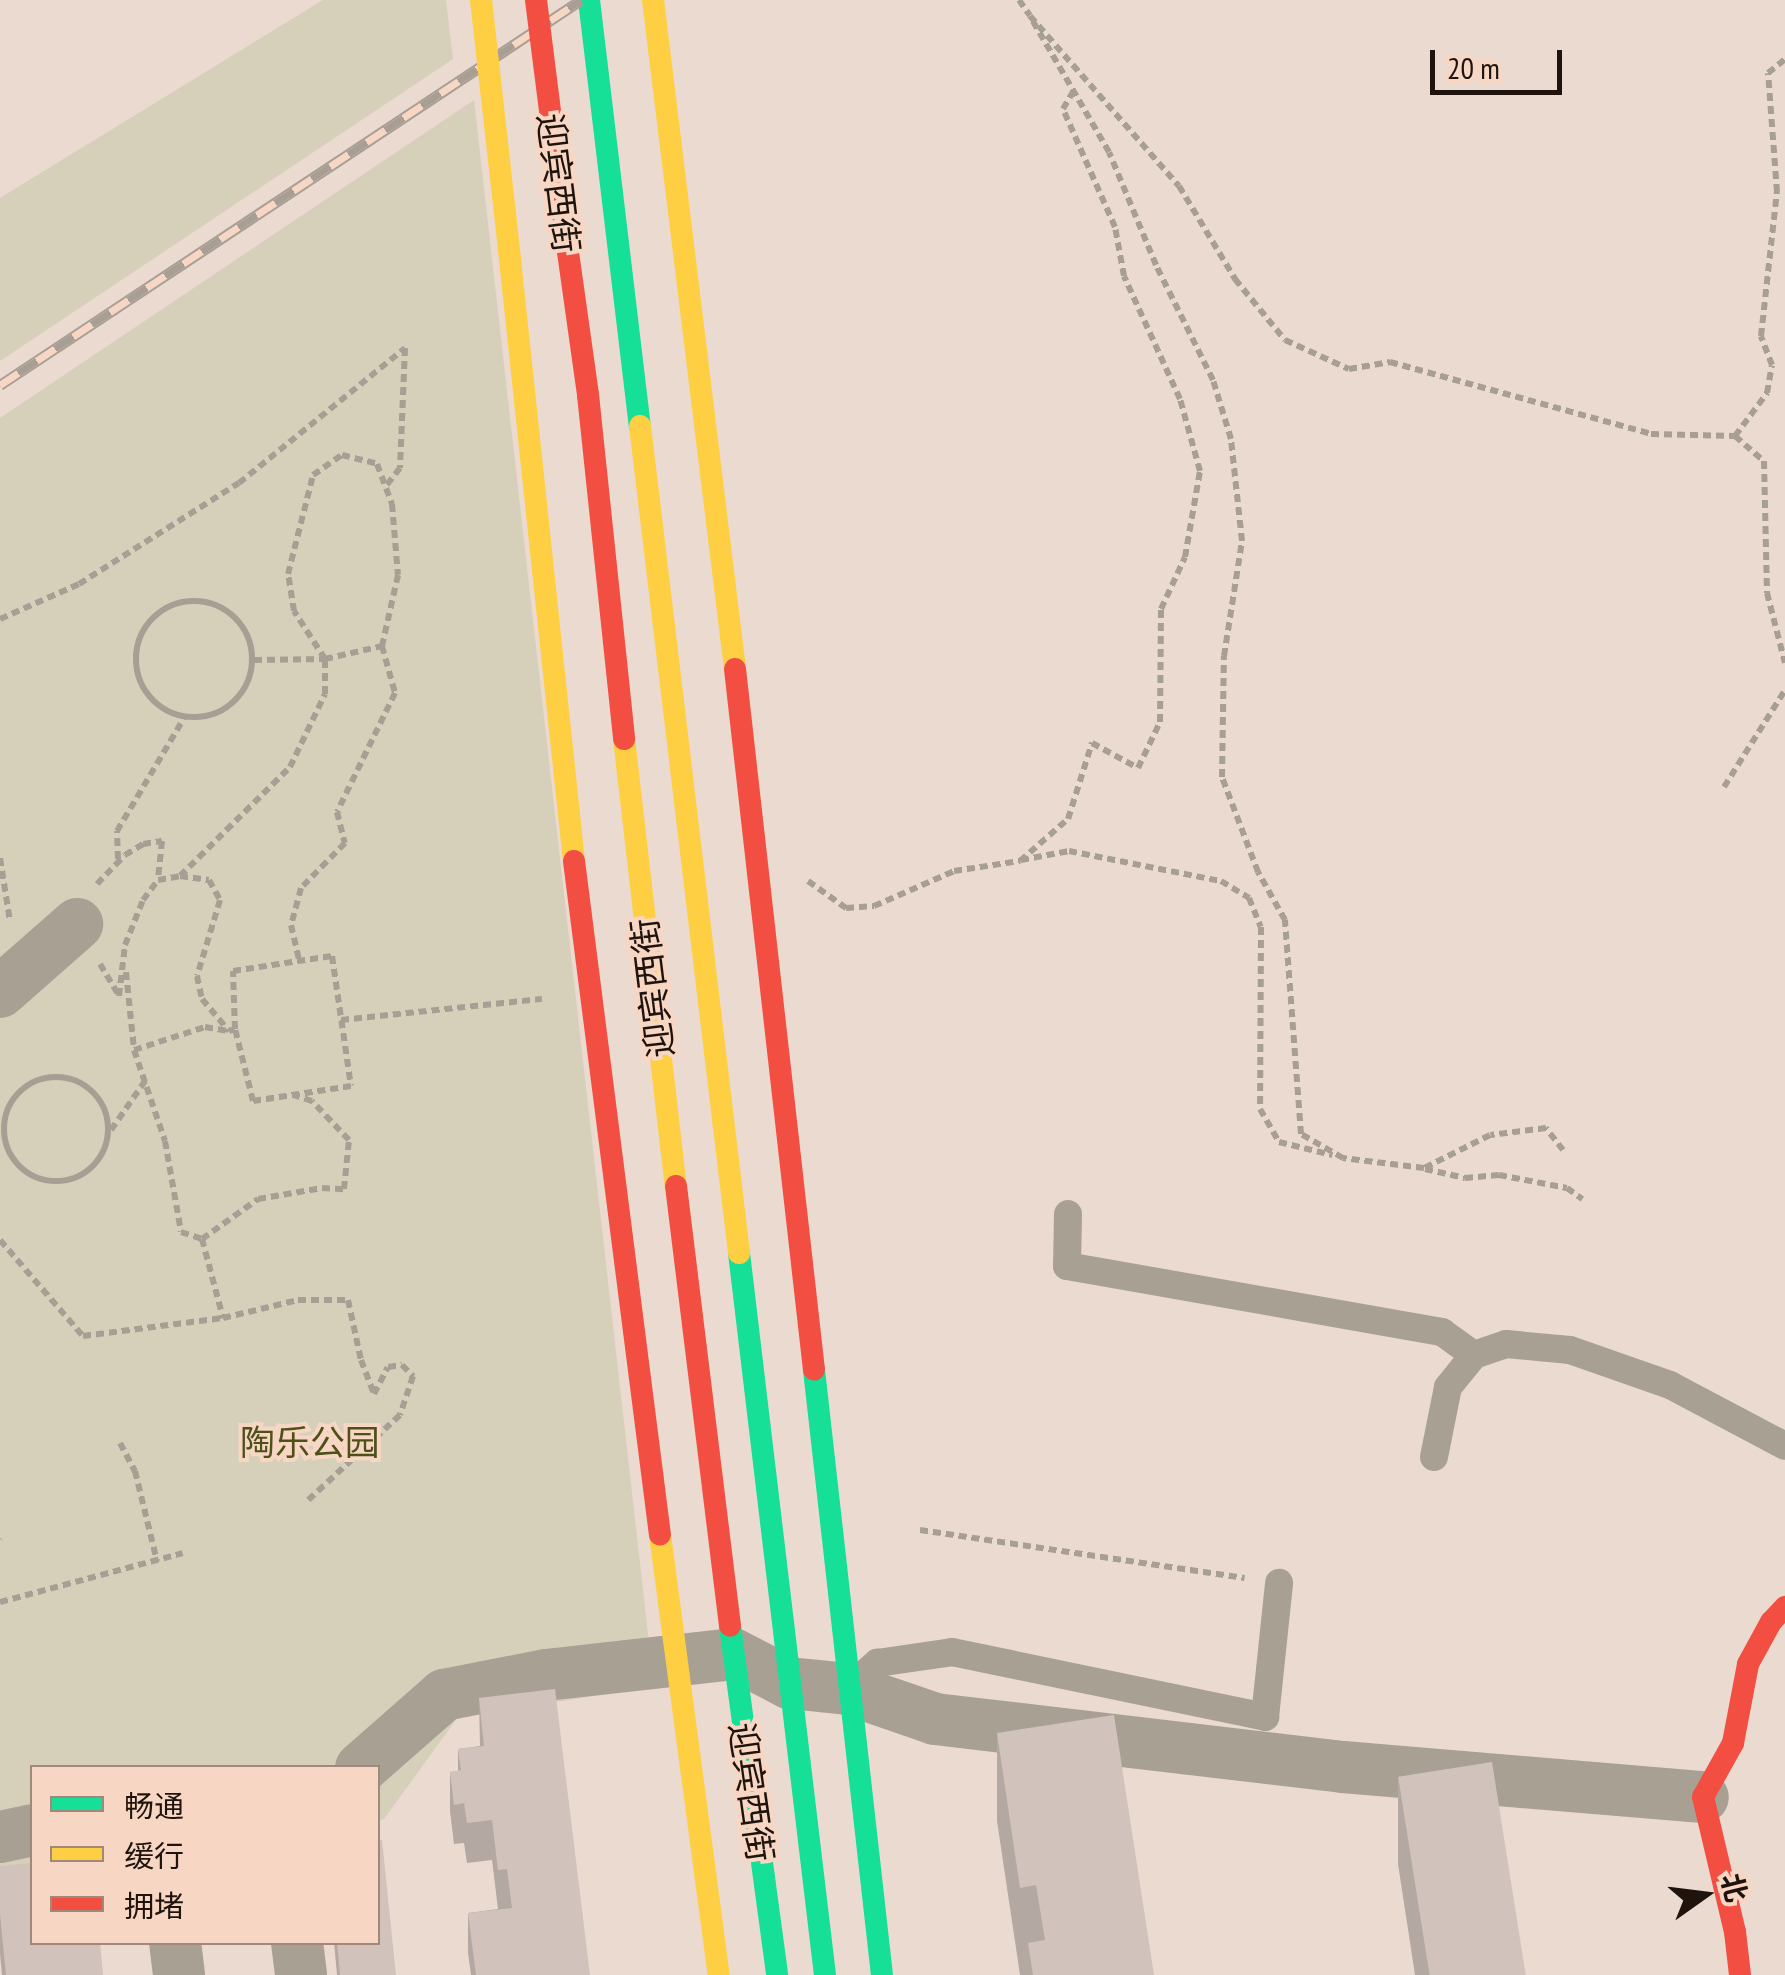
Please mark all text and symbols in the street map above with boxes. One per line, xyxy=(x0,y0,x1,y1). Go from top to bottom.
scale bar xyxy=(1435,30,1568,92)
text: 20 m xyxy=(1447,48,1500,87)
street label: 迎宾西街 xyxy=(530,111,588,255)
street label: 迎宾西街 xyxy=(623,916,681,1060)
park label: 陶乐公园 xyxy=(240,1421,380,1463)
street label: 迎宾西街 xyxy=(721,1720,783,1864)
legend xyxy=(30,1765,380,1945)
text: 畅通 xyxy=(124,1786,184,1825)
text: 缓行 xyxy=(124,1836,184,1875)
north arrow xyxy=(1655,1845,1755,1945)
text: 北 xyxy=(1713,1870,1756,1906)
text: 拥堵 xyxy=(124,1886,184,1925)

